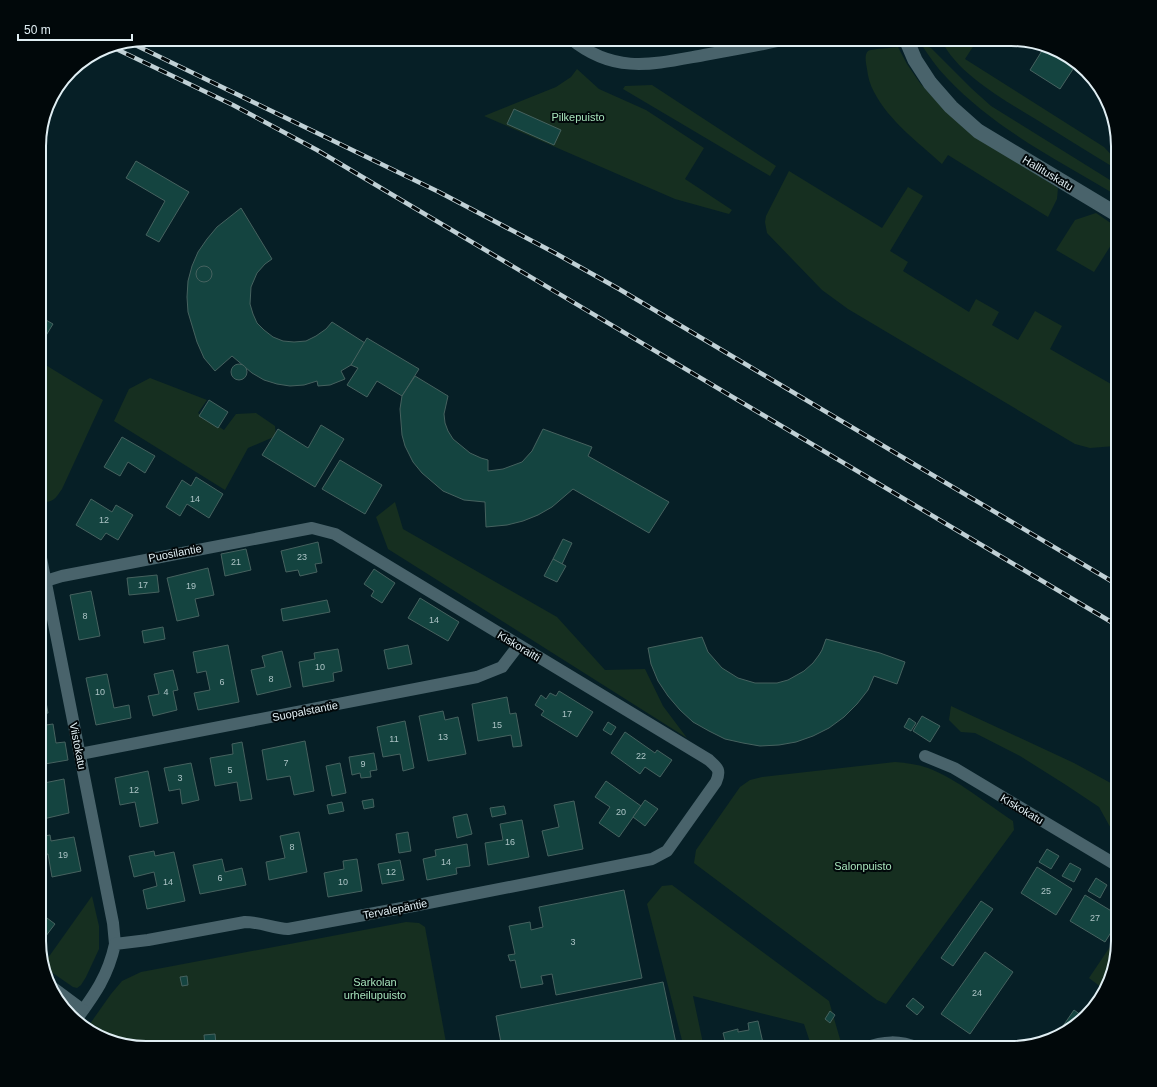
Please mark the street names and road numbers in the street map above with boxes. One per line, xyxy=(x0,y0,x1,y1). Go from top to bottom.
street label: Hallituskatu xyxy=(1021,153,1075,193)
street label: Puosilantie xyxy=(147,542,203,564)
street label: Kiskoraitti xyxy=(495,629,543,663)
street label: Suopalstantie xyxy=(271,699,339,723)
street label: Viistokatu xyxy=(68,722,88,770)
street label: Kiskokatu xyxy=(998,792,1046,826)
street label: Tervalepäntie xyxy=(362,897,428,921)

